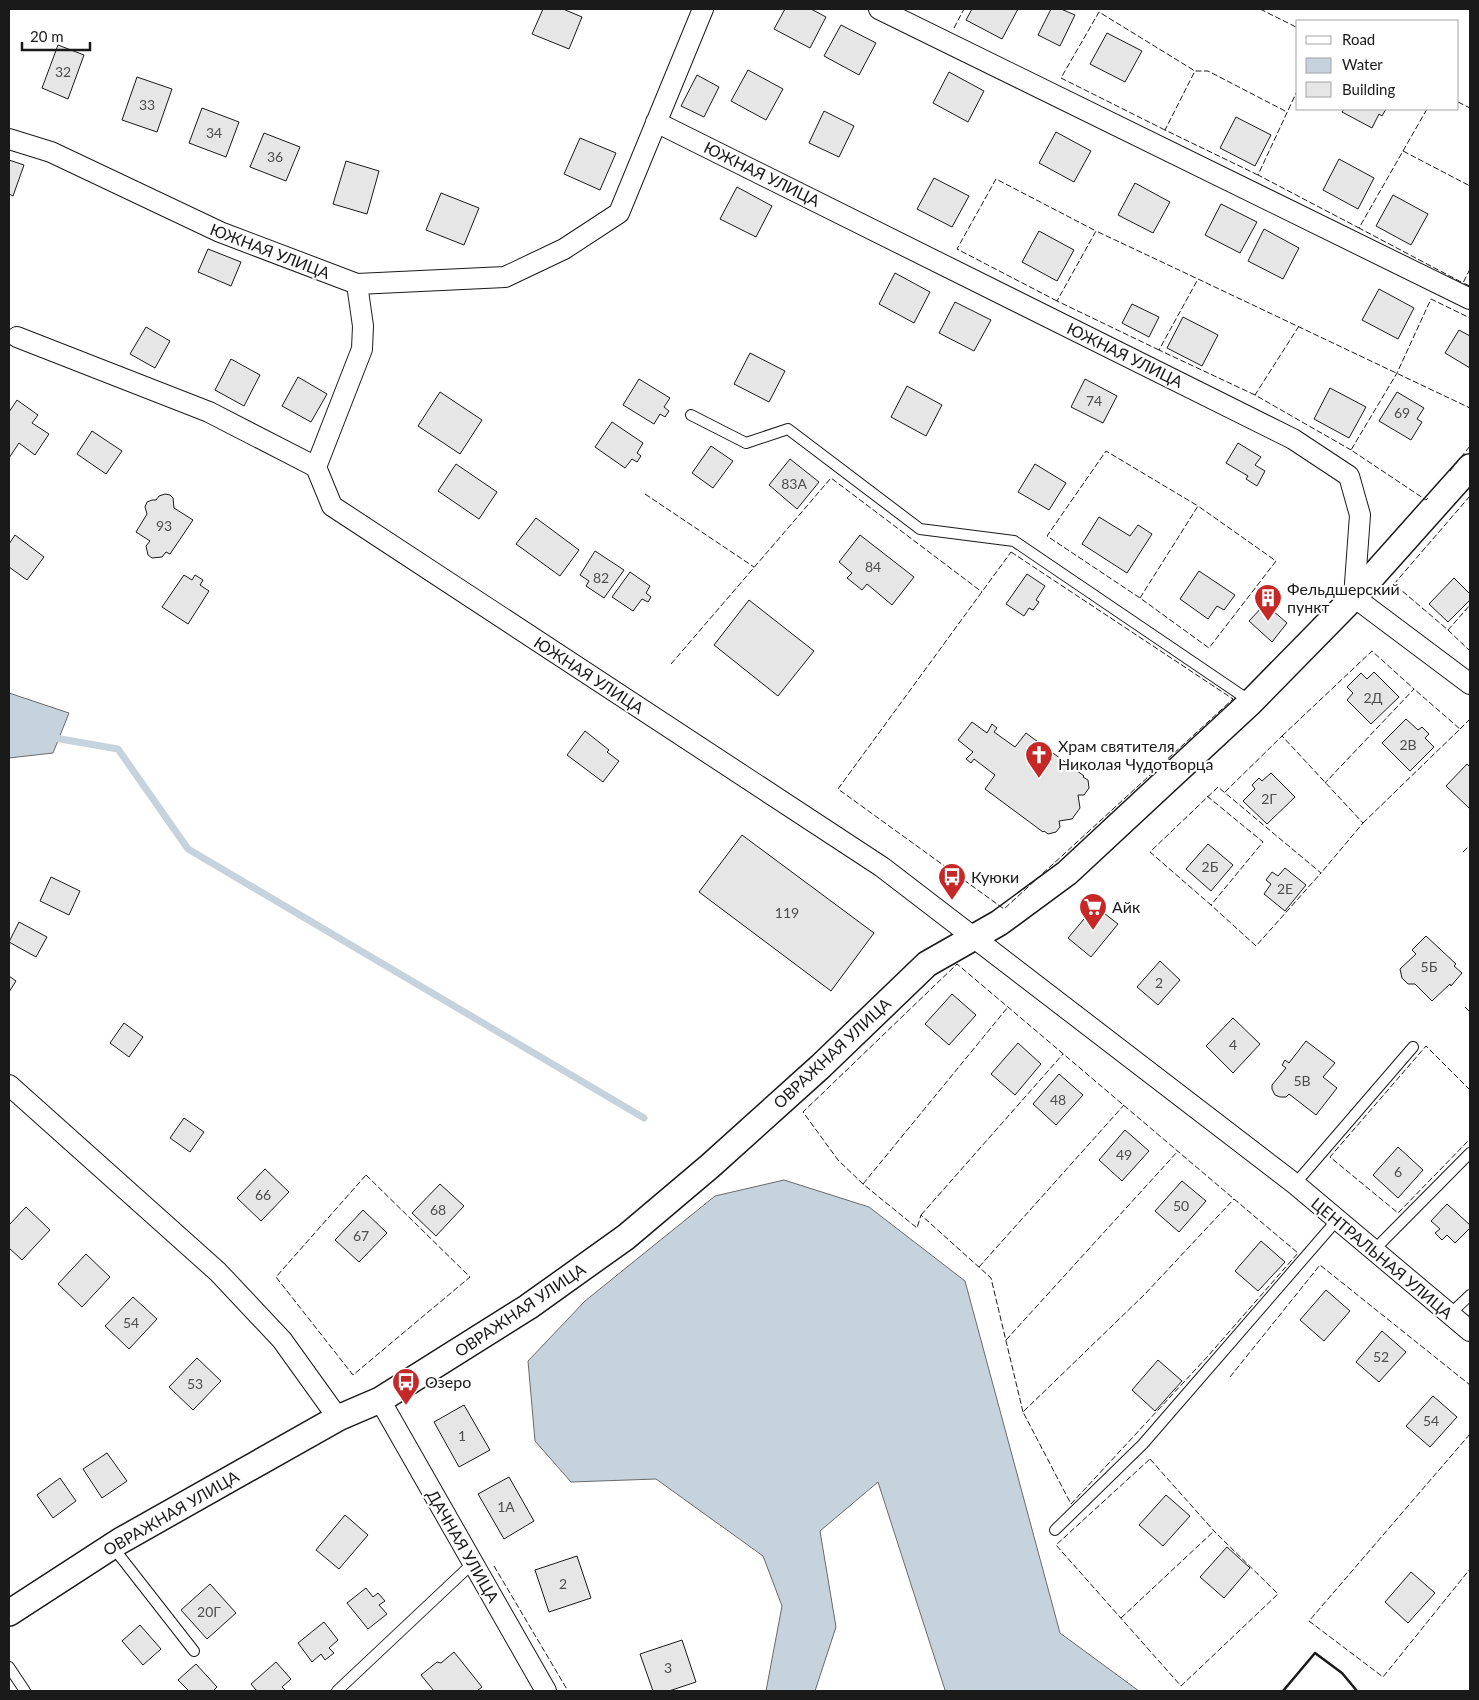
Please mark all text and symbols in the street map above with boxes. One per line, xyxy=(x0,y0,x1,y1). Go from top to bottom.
scale bar xyxy=(22,20,90,52)
legend xyxy=(1296,20,1459,110)
text: 20 m xyxy=(30,27,64,45)
text: Road xyxy=(1342,30,1375,48)
text: Water xyxy=(1342,55,1383,73)
house number: 32 xyxy=(55,63,71,80)
text: Building xyxy=(1342,80,1395,98)
house number: 33 xyxy=(139,96,155,113)
house number: 34 xyxy=(206,124,222,141)
street label: ЮЖНАЯ УЛИЦА xyxy=(701,137,824,210)
house number: 36 xyxy=(267,148,283,165)
street label: ЮЖНАЯ УЛИЦА xyxy=(208,219,333,282)
street label: ЮЖНАЯ УЛИЦА xyxy=(1064,318,1187,391)
house number: 74 xyxy=(1086,392,1102,409)
house number: 69 xyxy=(1394,404,1410,421)
house number: 83А xyxy=(781,475,807,492)
house number: 93 xyxy=(156,517,172,534)
house number: 84 xyxy=(865,558,881,575)
house number: 82 xyxy=(593,569,609,586)
place label: Фельдшерский пункт xyxy=(1287,579,1400,616)
building icon: Фельдшерский пункт xyxy=(1253,583,1283,622)
street label: ЮЖНАЯ УЛИЦА xyxy=(531,632,648,717)
house number: 2Д xyxy=(1363,689,1383,706)
place label: Храм святителя Николая Чудотворца xyxy=(1058,736,1213,773)
house number: 2В xyxy=(1399,736,1417,753)
church icon: Храм святителя Николая Чудотворца xyxy=(1024,740,1054,779)
house number: 2Г xyxy=(1261,790,1277,807)
house number: 2Б xyxy=(1202,858,1219,875)
bus stop icon: Куюки xyxy=(937,862,967,901)
place label: Куюки xyxy=(971,867,1019,886)
house number: 2Е xyxy=(1277,880,1293,897)
supermarket icon: Айк xyxy=(1078,892,1108,931)
place label: Айк xyxy=(1112,897,1141,916)
house number: 119 xyxy=(775,904,799,921)
house number: 5Б xyxy=(1421,958,1438,975)
house number: 2 xyxy=(1155,974,1163,991)
street label: ОВРАЖНАЯ УЛИЦА xyxy=(769,993,894,1112)
house number: 4 xyxy=(1229,1036,1237,1053)
house number: 5В xyxy=(1293,1072,1311,1089)
house number: 48 xyxy=(1050,1091,1066,1108)
house number: 49 xyxy=(1116,1146,1132,1163)
house number: 6 xyxy=(1394,1163,1402,1180)
house number: 66 xyxy=(255,1186,271,1203)
street label: ЦЕНТРАЛЬНАЯ УЛИЦА xyxy=(1308,1193,1457,1322)
house number: 50 xyxy=(1173,1197,1189,1214)
house number: 68 xyxy=(430,1201,446,1218)
house number: 67 xyxy=(353,1227,369,1244)
street label: ОВРАЖНАЯ УЛИЦА xyxy=(451,1259,589,1360)
house number: 54 xyxy=(123,1314,139,1331)
house number: 52 xyxy=(1373,1348,1389,1365)
bus stop icon: Озеро xyxy=(391,1367,421,1406)
place label: Озеро xyxy=(425,1372,471,1391)
house number: 53 xyxy=(187,1375,203,1392)
house number: 54 xyxy=(1423,1412,1439,1429)
house number: 1 xyxy=(458,1427,466,1444)
street label: ОВРАЖНАЯ УЛИЦА xyxy=(100,1466,242,1559)
street label: ДАЧНАЯ УЛИЦА xyxy=(423,1486,504,1606)
house number: 1А xyxy=(497,1498,515,1515)
house number: 2 xyxy=(559,1575,567,1592)
house number: 20Г xyxy=(197,1603,221,1620)
house number: 3 xyxy=(664,1659,672,1676)

